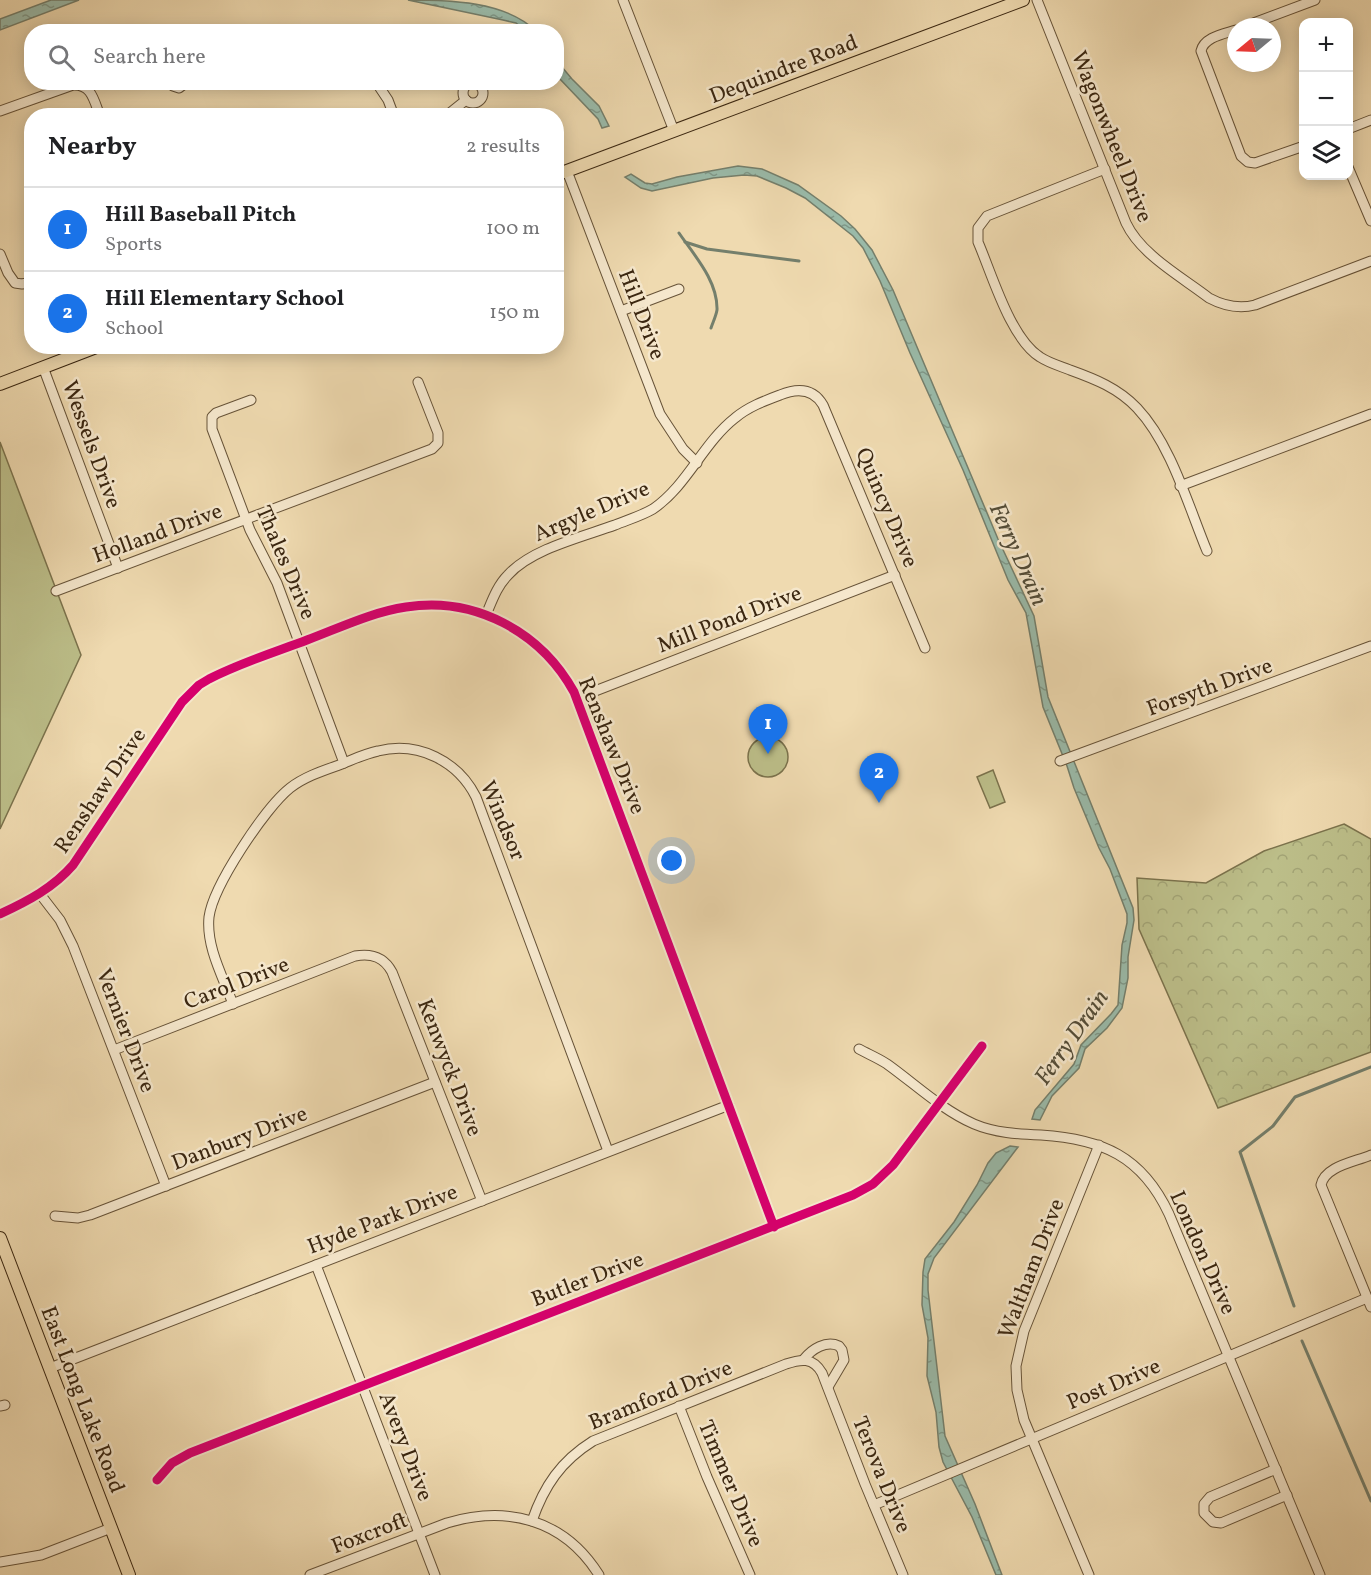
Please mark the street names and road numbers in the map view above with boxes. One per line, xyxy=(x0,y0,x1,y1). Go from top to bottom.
street label: Dequindre Road xyxy=(705,28,863,113)
street label: Wagonwheel Drive xyxy=(1062,47,1159,227)
street label: Hill Drive xyxy=(609,265,672,365)
street label: Wessels Drive xyxy=(53,377,128,513)
street label: Quincy Drive xyxy=(847,443,925,573)
street label: Argyle Drive xyxy=(529,474,655,551)
street label: Holland Drive xyxy=(89,497,227,572)
street label: Thales Drive xyxy=(247,501,323,625)
street label: Mill Pond Drive xyxy=(653,579,807,662)
street label: Forsyth Drive xyxy=(1143,651,1277,725)
street label: Renshaw Drive xyxy=(569,673,652,819)
street label: Renshaw Drive xyxy=(48,722,155,860)
street label: Windsor xyxy=(471,776,532,866)
street label: Carol Drive xyxy=(180,950,294,1019)
street label: Vernier Drive xyxy=(87,965,162,1097)
street label: Kenwyck Drive xyxy=(408,995,489,1141)
street label: Danbury Drive xyxy=(168,1099,312,1179)
street label: Hyde Park Drive xyxy=(303,1177,462,1263)
street label: London Drive xyxy=(1161,1186,1243,1320)
street label: Waltham Drive xyxy=(991,1195,1073,1343)
street label: Butler Drive xyxy=(527,1245,649,1316)
street label: East Long Lake Road xyxy=(32,1302,132,1498)
street label: Post Drive xyxy=(1062,1352,1166,1419)
street label: Bramford Drive xyxy=(585,1353,737,1439)
street label: Avery Drive xyxy=(370,1388,440,1506)
street label: Terova Drive xyxy=(843,1412,918,1538)
street label: Timmer Drive xyxy=(689,1416,770,1552)
street label: Foxcroft xyxy=(327,1506,413,1563)

